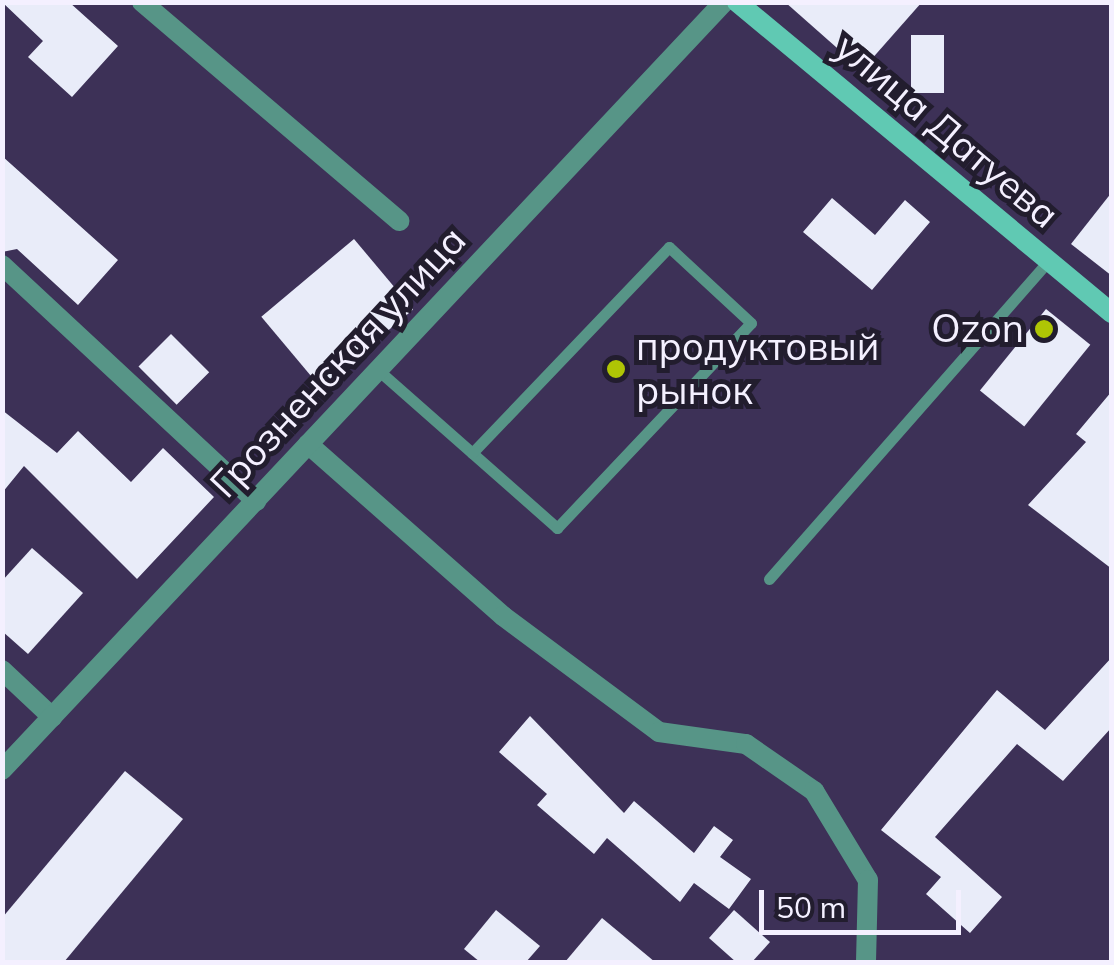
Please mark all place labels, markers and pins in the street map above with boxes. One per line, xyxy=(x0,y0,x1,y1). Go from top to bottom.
place label: Ozon xyxy=(931,306,1024,352)
marker: Ozon xyxy=(1033,318,1055,340)
place label: продуктовый рынок xyxy=(636,324,879,414)
marker: продуктовый рынок xyxy=(605,358,627,380)

